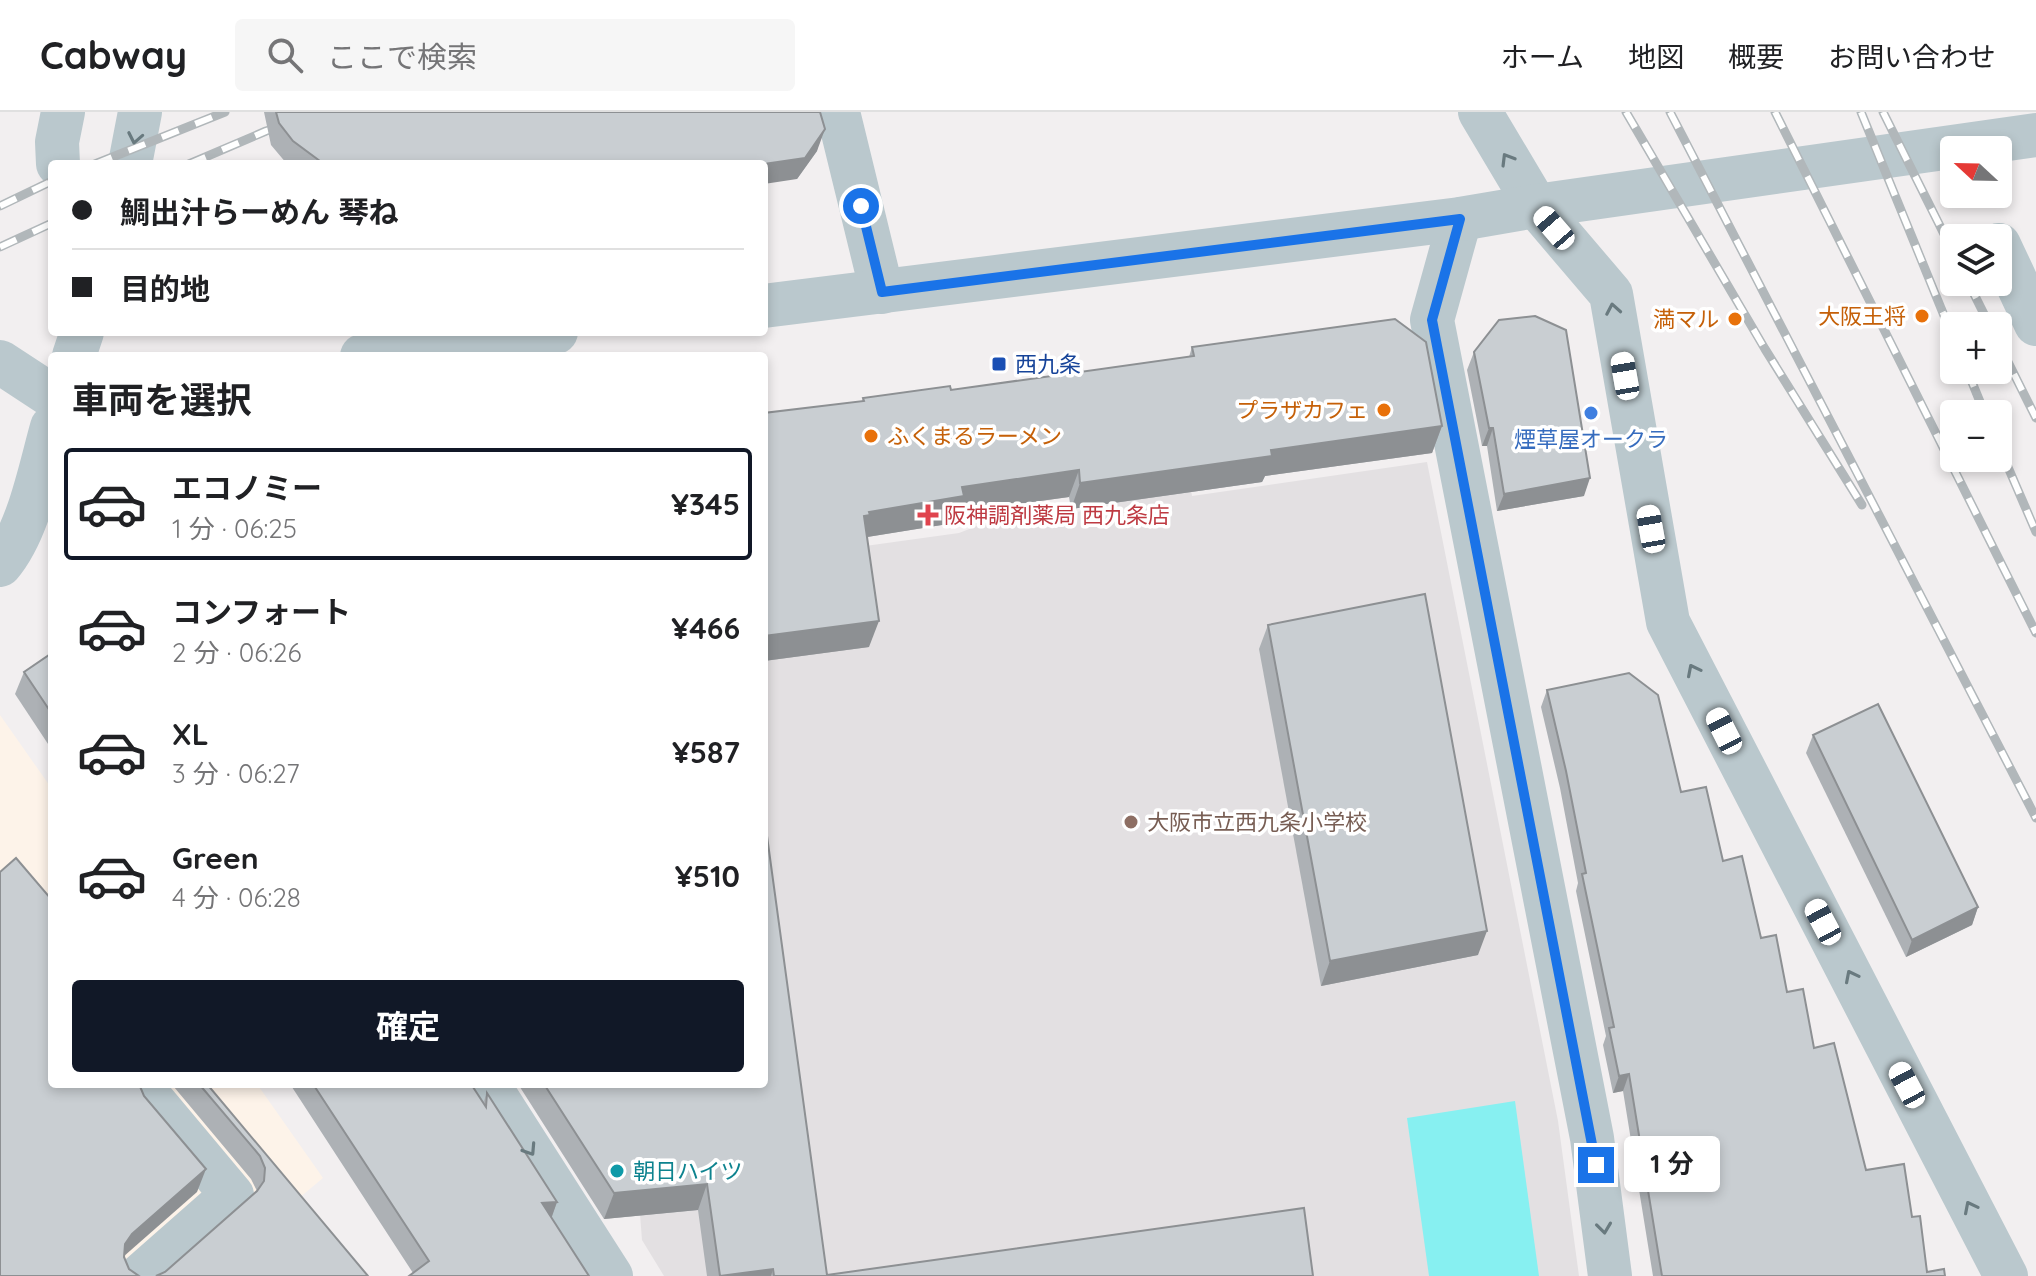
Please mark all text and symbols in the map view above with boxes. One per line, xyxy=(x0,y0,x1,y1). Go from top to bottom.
search box xyxy=(235,19,795,91)
text: Cabway xyxy=(40,31,187,79)
icon: search xyxy=(263,33,307,77)
text: ここで検索 xyxy=(327,38,477,76)
text: ホーム xyxy=(1501,39,1584,74)
text: 地図 xyxy=(1628,39,1684,74)
text: 概要 xyxy=(1728,39,1784,74)
text: お問い合わせ xyxy=(1828,39,1996,74)
one-way arrow xyxy=(127,131,144,144)
north arrow xyxy=(1940,136,2012,208)
map controls xyxy=(1940,136,2012,472)
one-way arrow xyxy=(1501,154,1516,168)
route start xyxy=(843,188,879,224)
text: 鯛出汁らーめん 琴ね xyxy=(120,193,398,231)
car xyxy=(1529,202,1579,254)
button: layers xyxy=(1940,224,2012,296)
text: 目的地 xyxy=(120,270,210,308)
one-way arrow xyxy=(1606,302,1623,316)
place label: 大阪王将 xyxy=(1818,302,1906,330)
place label: 満マル xyxy=(1653,305,1719,333)
marker: 大阪王将 xyxy=(1913,307,1931,325)
marker: 満マル xyxy=(1726,310,1744,328)
button: + xyxy=(1940,312,2012,384)
place label: 西九条 xyxy=(1015,350,1081,378)
car xyxy=(1609,350,1641,402)
marker: 西九条 xyxy=(990,355,1008,373)
text: 車両を選択 xyxy=(72,377,252,422)
place label: プラザカフェ xyxy=(1236,396,1368,424)
button: − xyxy=(1940,400,2012,472)
marker: プラザカフェ xyxy=(1375,401,1393,419)
marker: 煙草屋オークラ xyxy=(1582,404,1600,422)
place label: ふくまるラーメン xyxy=(887,422,1062,450)
place label: 煙草屋オークラ xyxy=(1514,425,1668,453)
marker: ふくまるラーメン xyxy=(862,427,880,445)
icon: car xyxy=(76,468,148,540)
text: エコノミー xyxy=(172,469,322,507)
text: ¥345 xyxy=(671,485,740,523)
place label: 阪神調剤薬局 西九条店 xyxy=(944,501,1170,529)
car xyxy=(1635,503,1667,555)
marker: 阪神調剤薬局 西九条店 xyxy=(919,506,937,524)
text: 1 分 · 06:25 xyxy=(172,512,297,545)
icon: car xyxy=(76,592,148,664)
text: コンフォート xyxy=(172,593,351,631)
text: ¥466 xyxy=(671,609,740,647)
text: 2 分 · 06:26 xyxy=(172,636,301,669)
one-way arrow xyxy=(1687,664,1702,679)
car xyxy=(1702,704,1746,758)
text: XL xyxy=(172,715,209,753)
icon: car xyxy=(76,716,148,788)
text: ¥587 xyxy=(672,733,740,771)
text: 3 分 · 06:27 xyxy=(172,757,300,790)
place label: 大阪市立西九条小学校 xyxy=(1147,808,1367,836)
marker: 大阪市立西九条小学校 xyxy=(1122,813,1140,831)
text: Green xyxy=(172,839,259,877)
icon: car xyxy=(76,840,148,912)
text: ¥510 xyxy=(675,857,740,895)
text: 4 分 · 06:28 xyxy=(172,881,301,914)
car xyxy=(1801,895,1845,949)
one-way arrow xyxy=(1845,969,1860,984)
button: 確定 xyxy=(72,980,744,1072)
car xyxy=(1885,1058,1929,1112)
callout: 1 分 xyxy=(1624,1137,1720,1193)
one-way arrow xyxy=(520,1141,535,1155)
route end xyxy=(1578,1147,1614,1183)
text: 1 分 xyxy=(1650,1147,1694,1180)
place label: 朝日ハイツ xyxy=(633,1157,743,1185)
marker: 朝日ハイツ xyxy=(608,1162,626,1180)
one-way arrow xyxy=(1965,1200,1980,1215)
one-way arrow xyxy=(1595,1221,1612,1235)

